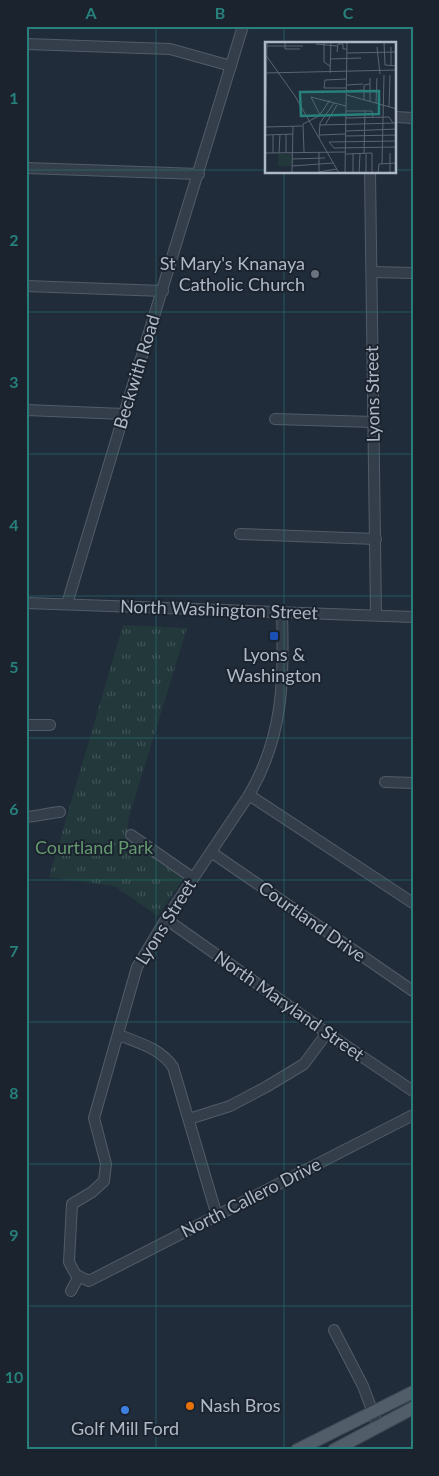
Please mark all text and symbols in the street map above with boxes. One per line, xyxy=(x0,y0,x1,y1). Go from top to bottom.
text: A xyxy=(84,3,97,22)
text: B xyxy=(215,3,225,22)
text: C xyxy=(343,3,354,22)
inset map xyxy=(265,42,396,174)
text: 1 xyxy=(9,88,19,107)
text: 2 xyxy=(9,230,19,249)
place label: St Mary's Knanaya Catholic Church xyxy=(160,252,305,295)
marker: St Mary's Knanaya Catholic Church xyxy=(309,268,321,280)
street label: Beckwith Road xyxy=(108,312,164,431)
street label: Lyons Street xyxy=(360,345,384,443)
text: 3 xyxy=(9,372,19,391)
text: 4 xyxy=(9,515,19,534)
street label: North Washington Street xyxy=(120,595,319,623)
marker: Lyons & Washington xyxy=(268,630,280,642)
place label: Lyons & Washington xyxy=(227,643,321,686)
text: 5 xyxy=(9,657,19,676)
text: 6 xyxy=(9,799,19,818)
park label: Courtland Park xyxy=(35,836,154,858)
street label: Lyons Street xyxy=(130,874,200,968)
street label: Courtland Drive xyxy=(255,876,370,966)
text: 7 xyxy=(9,941,19,960)
street label: North Maryland Street xyxy=(210,945,369,1066)
text: 8 xyxy=(9,1083,19,1102)
street label: North Callero Drive xyxy=(177,1152,324,1242)
text: 9 xyxy=(9,1225,19,1244)
text: 10 xyxy=(5,1367,23,1386)
place label: Nash Bros xyxy=(200,1394,281,1416)
marker: Nash Bros xyxy=(184,1400,196,1412)
marker: Golf Mill Ford xyxy=(119,1404,131,1416)
place label: Golf Mill Ford xyxy=(71,1417,179,1439)

